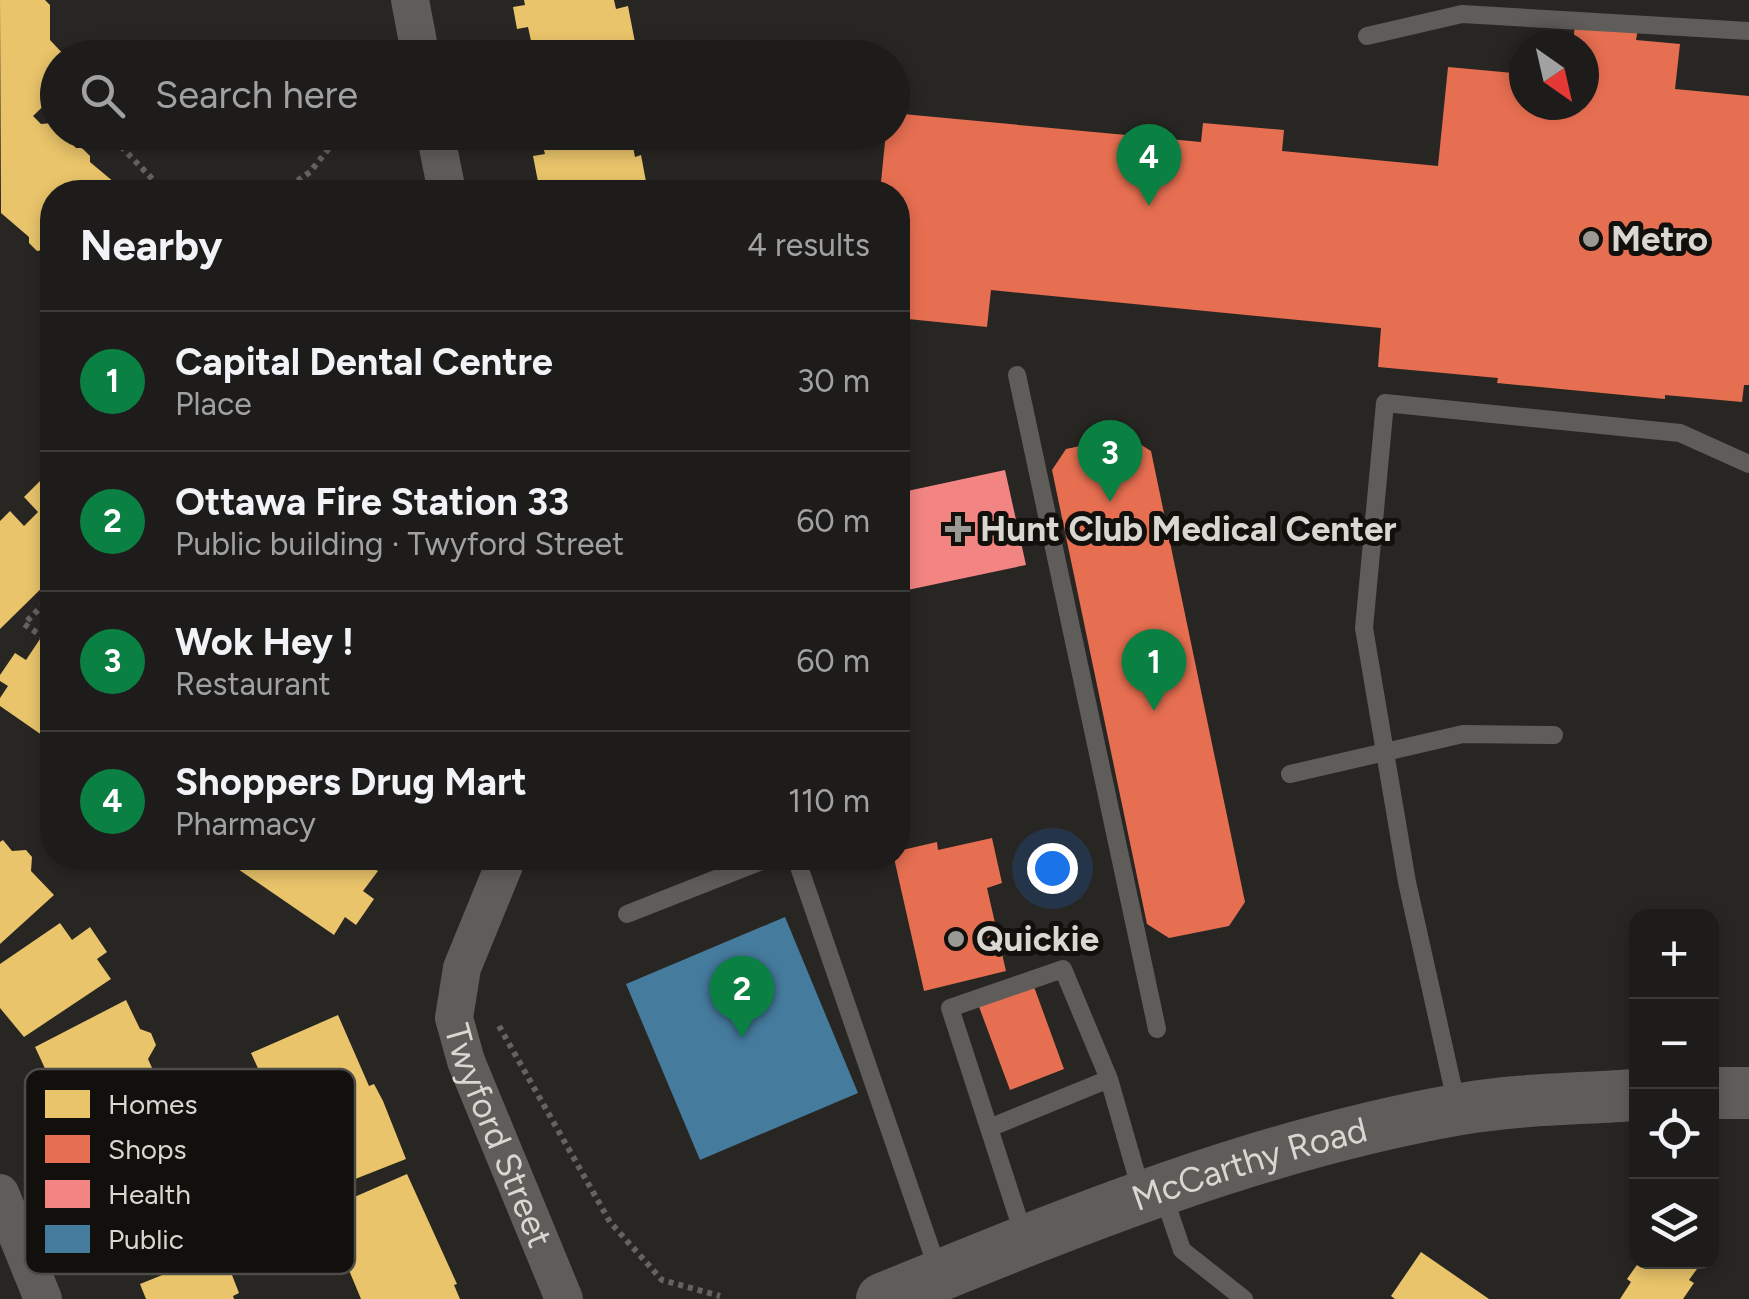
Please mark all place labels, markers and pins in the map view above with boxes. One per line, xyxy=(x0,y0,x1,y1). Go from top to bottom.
pin: 4 xyxy=(1116,124,1182,206)
place label: Metro xyxy=(1611,218,1708,260)
marker: Metro xyxy=(1580,228,1602,250)
pin: 3 xyxy=(1078,420,1142,502)
place label: Hunt Club Medical Center xyxy=(980,508,1397,550)
marker: Hunt Club Medical Center xyxy=(945,516,971,542)
pin: 1 xyxy=(1122,628,1186,711)
place label: Quickie xyxy=(976,918,1099,960)
marker: Quickie xyxy=(945,928,967,950)
pin: 2 xyxy=(710,956,774,1038)

